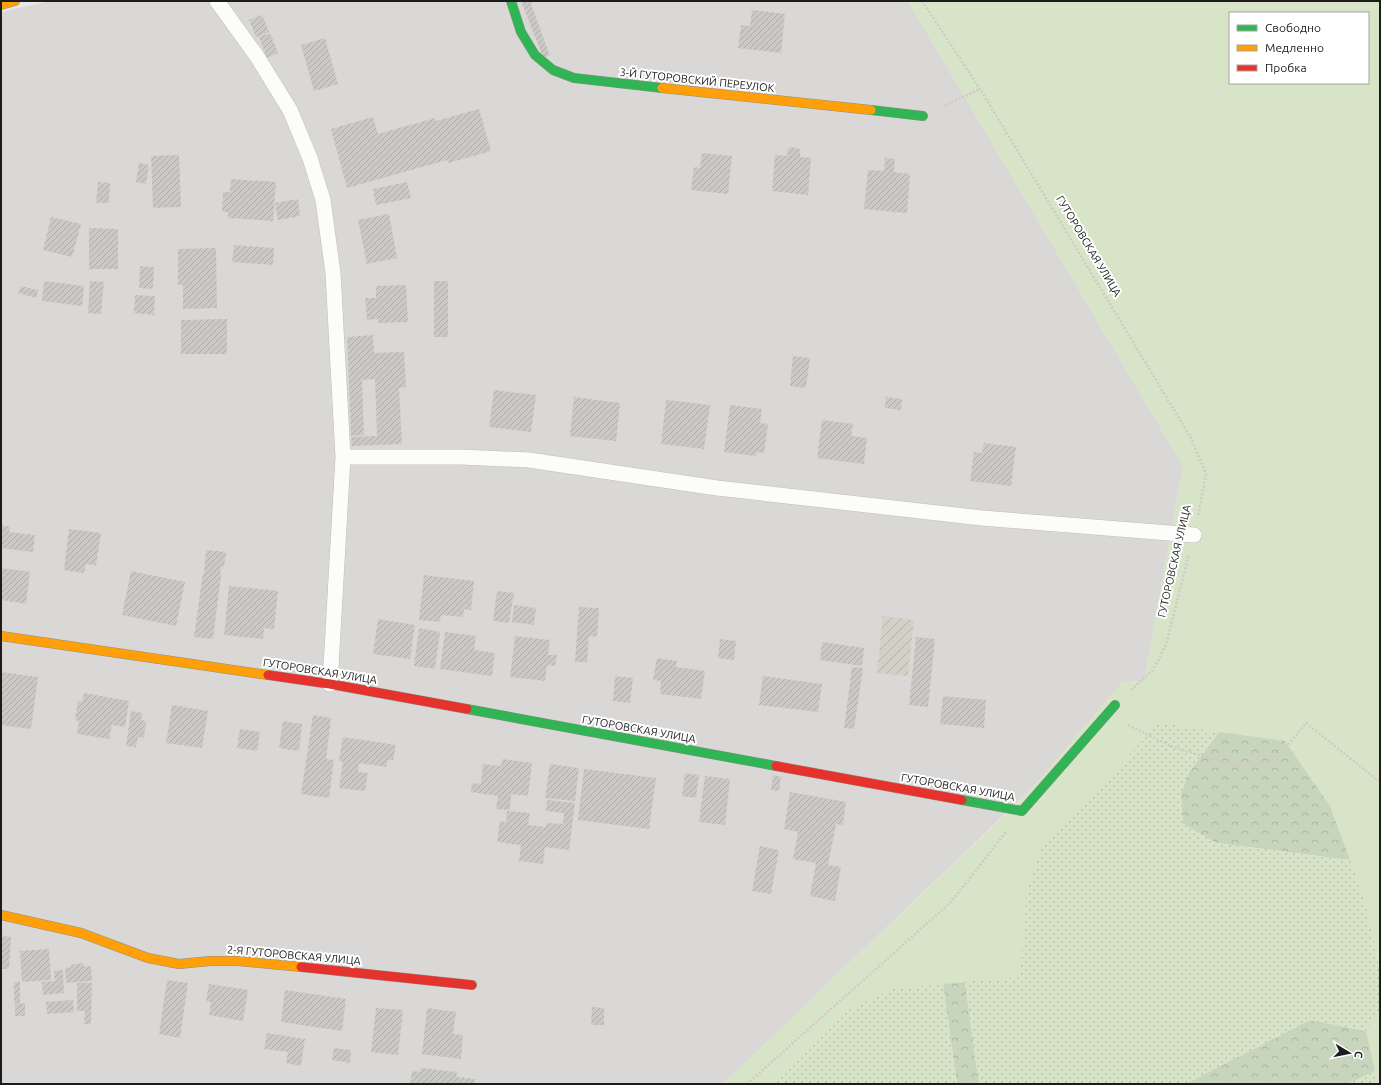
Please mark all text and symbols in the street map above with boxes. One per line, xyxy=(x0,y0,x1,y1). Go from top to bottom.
legend xyxy=(1229,12,1369,84)
text: Свободно xyxy=(1265,21,1321,34)
text: Медленно xyxy=(1265,41,1324,54)
text: Пробка xyxy=(1265,61,1307,74)
street label: 3-Й ГУТОРОВСКИЙ ПЕРЕУЛОК xyxy=(619,66,775,94)
street label: ГУТОРОВСКАЯ УЛИЦА xyxy=(1054,193,1124,299)
street label: ГУТОРОВСКАЯ УЛИЦА xyxy=(1155,503,1193,619)
street label: ГУТОРОВСКАЯ УЛИЦА xyxy=(262,656,379,686)
street label: ГУТОРОВСКАЯ УЛИЦА xyxy=(581,713,698,745)
street label: ГУТОРОВСКАЯ УЛИЦА xyxy=(900,771,1017,803)
street label: 2-Я ГУТОРОВСКАЯ УЛИЦА xyxy=(227,943,362,967)
north arrow xyxy=(1329,1033,1369,1073)
text: С xyxy=(1352,1050,1365,1059)

